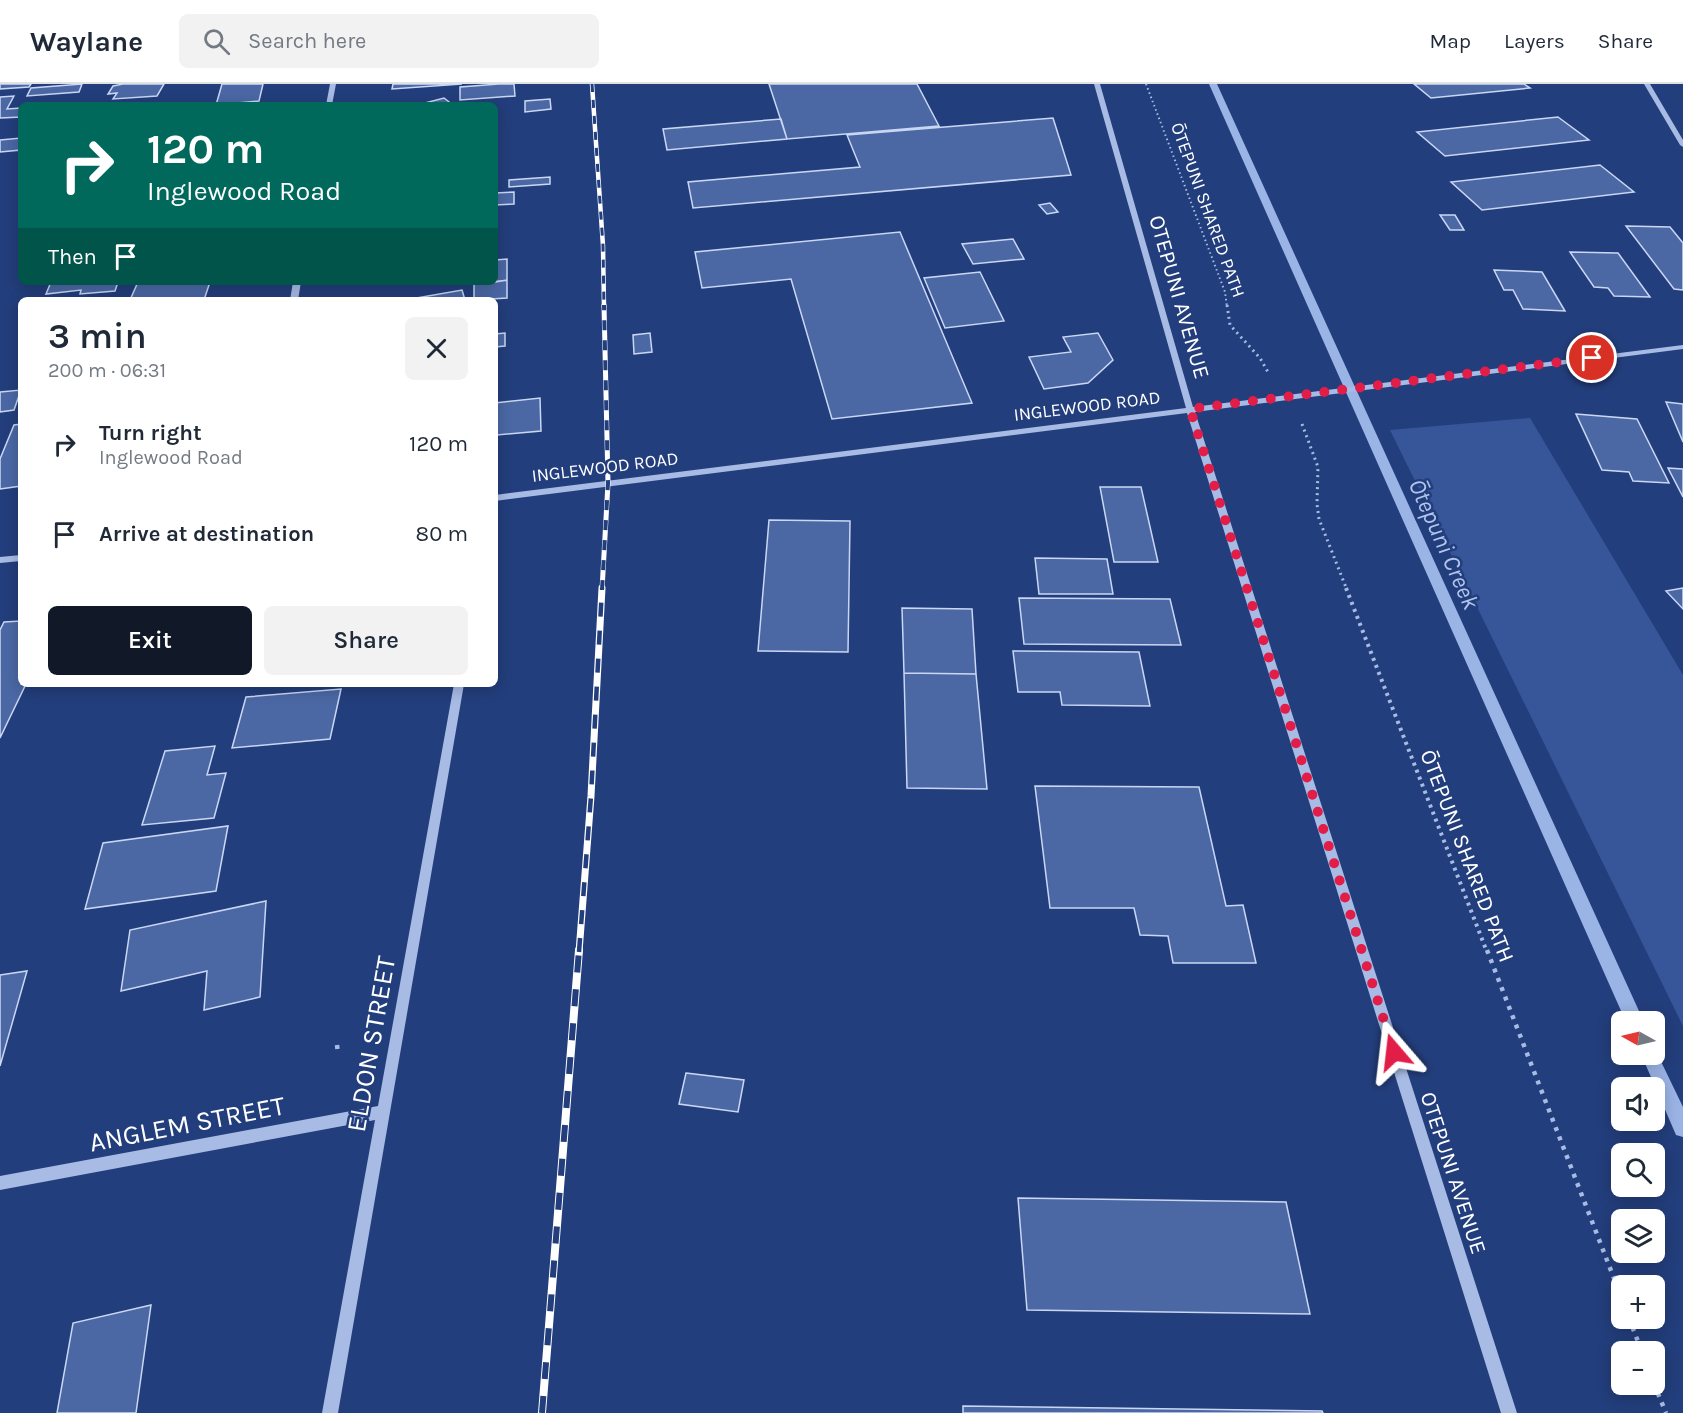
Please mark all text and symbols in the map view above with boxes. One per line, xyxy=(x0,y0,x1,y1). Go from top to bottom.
search box xyxy=(179,14,599,68)
text: Waylane xyxy=(30,25,143,58)
icon: search xyxy=(200,25,233,58)
text: Search here xyxy=(248,28,366,54)
text: Map xyxy=(1429,29,1471,53)
text: Layers xyxy=(1504,29,1565,53)
text: Share xyxy=(1598,29,1653,53)
street label: ŌTEPUNI SHARED PATH xyxy=(1166,120,1250,300)
text: 120 m xyxy=(147,124,264,174)
icon: right xyxy=(48,126,126,204)
text: Inglewood Road xyxy=(147,175,341,207)
street label: OTEPUNI AVENUE xyxy=(1143,212,1215,382)
icon: arrive xyxy=(109,240,142,273)
text: Then xyxy=(48,244,97,270)
text: 3 min xyxy=(48,315,147,357)
button: close xyxy=(405,317,468,380)
pin xyxy=(1566,332,1617,383)
icon: arrive xyxy=(1575,341,1608,374)
text: 200 m · 06:31 xyxy=(48,359,166,382)
street label: INGLEWOOD ROAD xyxy=(1012,386,1162,426)
text: Turn right xyxy=(99,420,202,446)
icon: right xyxy=(48,428,81,461)
text: 120 m xyxy=(409,431,468,457)
text: Inglewood Road xyxy=(99,446,243,469)
street label: INGLEWOOD ROAD xyxy=(530,447,680,487)
water label: Ōtepuni Creek xyxy=(1403,475,1486,614)
icon: arrive xyxy=(48,518,81,551)
text: Arrive at destination xyxy=(99,521,314,547)
text: 80 m xyxy=(416,521,468,547)
button: Exit xyxy=(48,606,252,675)
button: Share xyxy=(264,606,468,675)
street label: ŌTEPUNI SHARED PATH xyxy=(1414,746,1520,966)
street label: ELDON STREET xyxy=(340,953,402,1135)
north arrow xyxy=(1611,1011,1665,1065)
map controls xyxy=(1611,1011,1665,1395)
position arrow xyxy=(1362,1020,1426,1084)
button: sound xyxy=(1611,1077,1665,1131)
street label: ANGLEM STREET xyxy=(86,1089,288,1159)
street label: OTEPUNI AVENUE xyxy=(1415,1089,1491,1257)
button: search xyxy=(1611,1143,1665,1197)
button: layers xyxy=(1611,1209,1665,1263)
button: + xyxy=(1611,1275,1665,1329)
button: − xyxy=(1611,1341,1665,1395)

